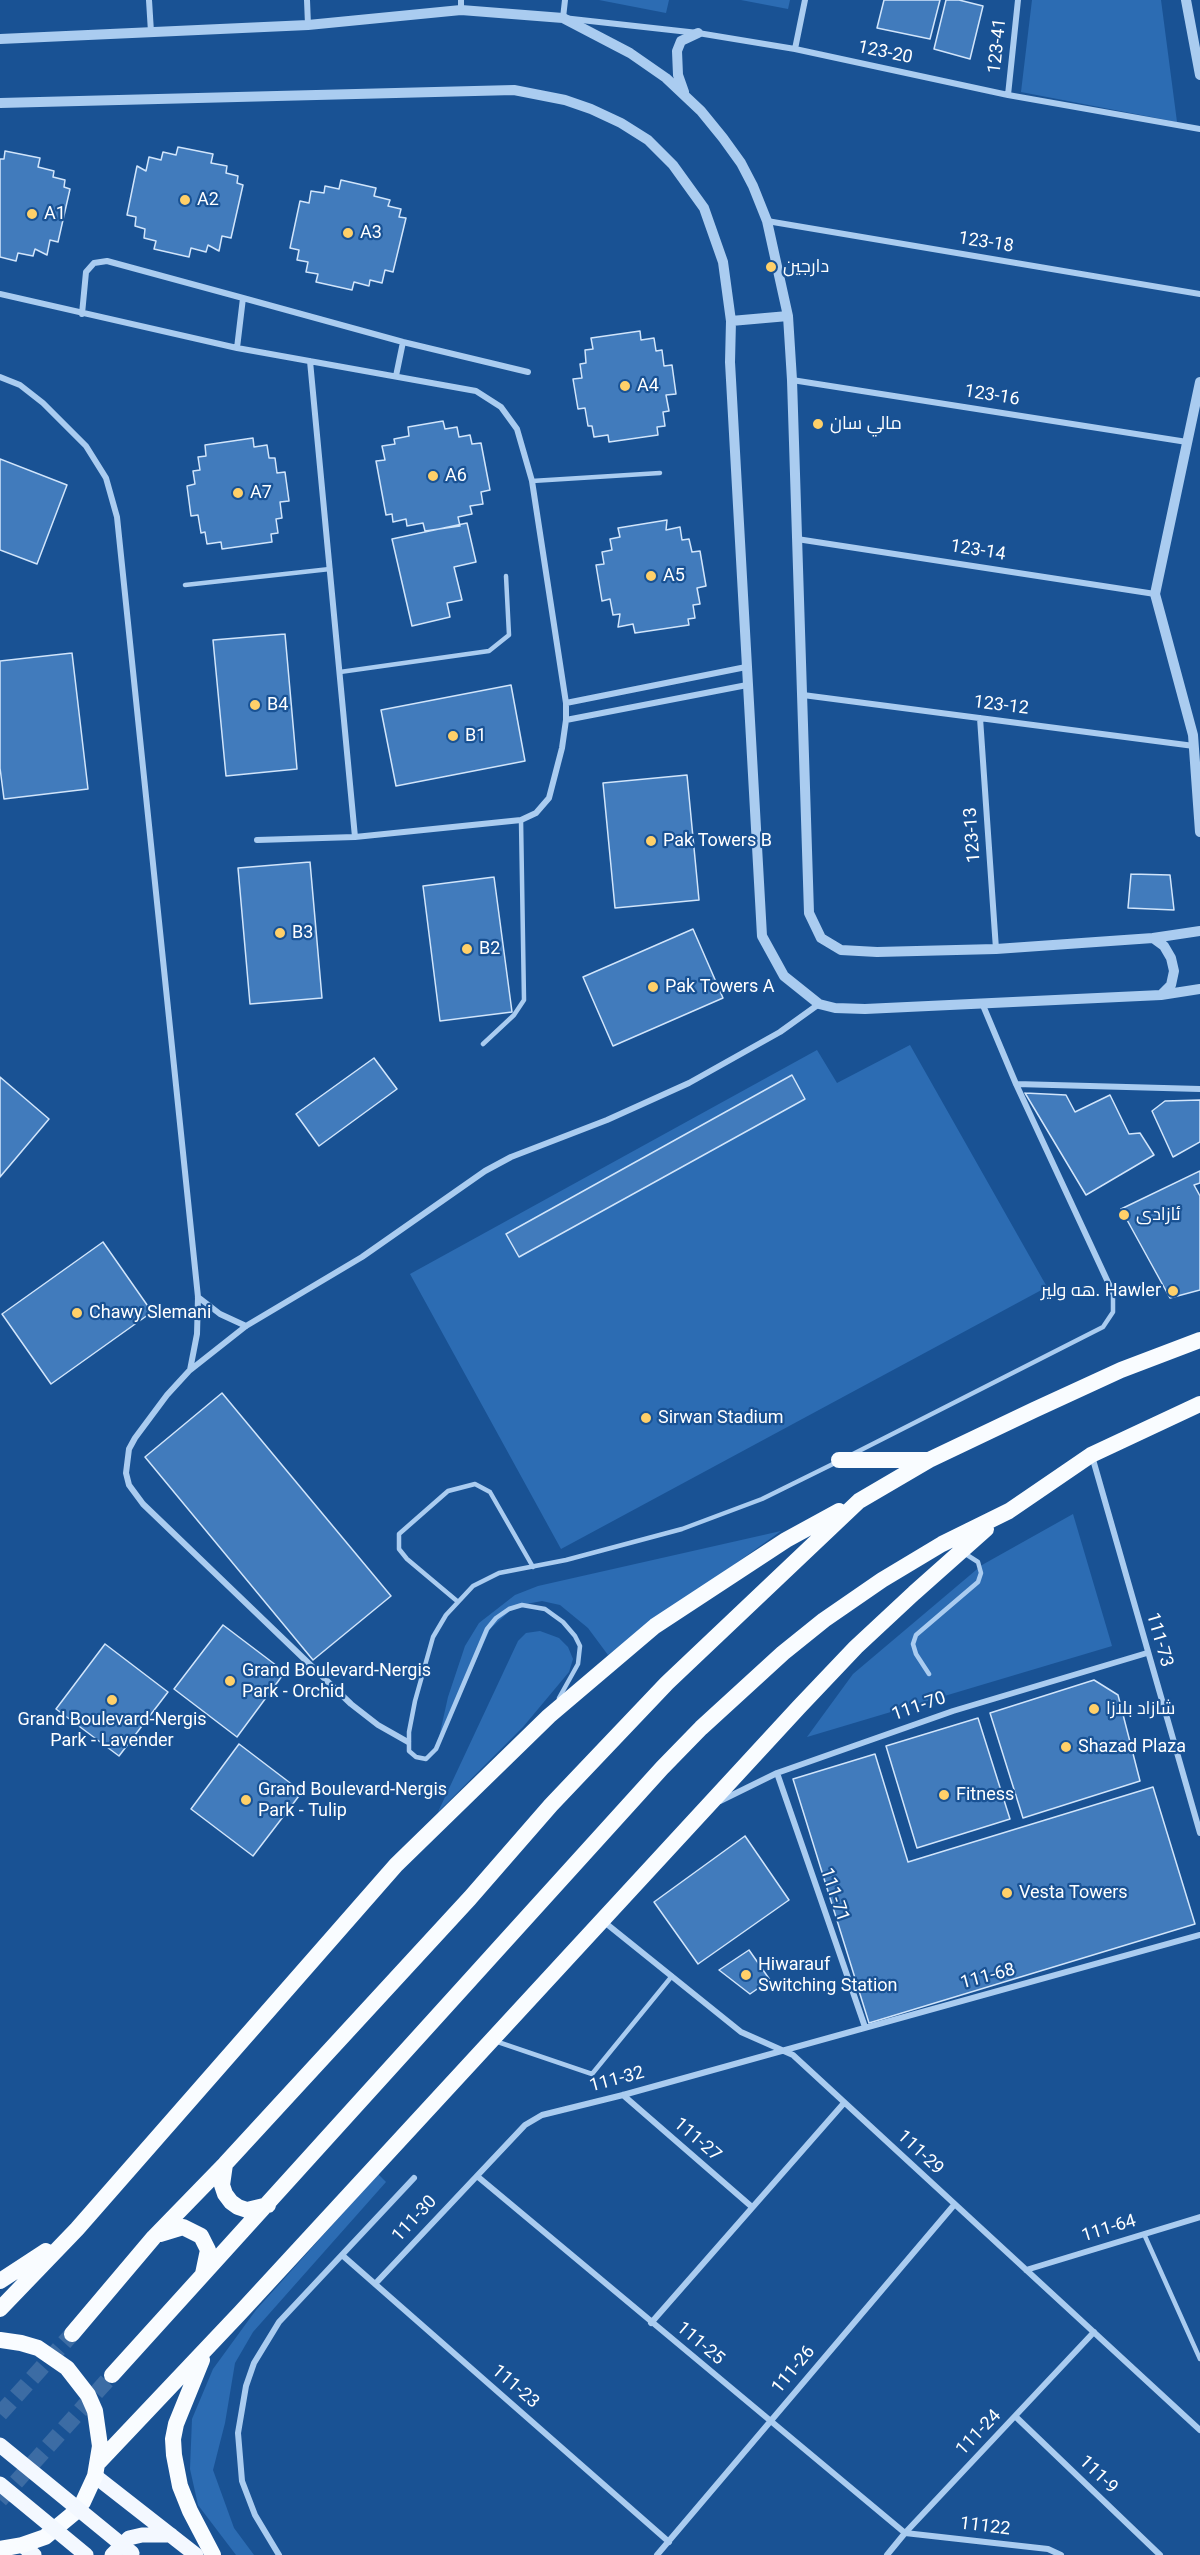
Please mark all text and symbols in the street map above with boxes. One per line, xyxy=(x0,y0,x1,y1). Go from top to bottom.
street label: 123-41 xyxy=(984,17,1012,75)
street label: 123-20 xyxy=(856,37,914,69)
place label: A2 xyxy=(197,189,219,211)
marker: A2 xyxy=(178,193,192,207)
place label: A1 xyxy=(44,203,66,225)
marker: A1 xyxy=(25,207,39,221)
place label: A3 xyxy=(360,222,382,244)
marker: A3 xyxy=(341,226,355,240)
street label: 123-18 xyxy=(957,228,1015,258)
place label: دارجين xyxy=(783,256,829,278)
marker: دارجين xyxy=(764,260,778,274)
place label: A4 xyxy=(637,375,659,397)
marker: A4 xyxy=(618,379,632,393)
street label: 123-16 xyxy=(963,381,1021,411)
place label: مالي سان xyxy=(830,413,902,435)
marker: مالي سان xyxy=(811,417,825,431)
place label: A6 xyxy=(445,465,467,487)
marker: A6 xyxy=(426,469,440,483)
place label: A7 xyxy=(250,482,272,504)
marker: A7 xyxy=(231,486,245,500)
street label: 123-14 xyxy=(949,536,1007,566)
place label: A5 xyxy=(663,565,685,587)
marker: A5 xyxy=(644,569,658,583)
street label: 123-12 xyxy=(972,692,1030,720)
place label: B4 xyxy=(267,694,288,716)
marker: B4 xyxy=(248,698,262,712)
place label: B1 xyxy=(465,725,486,747)
marker: B1 xyxy=(446,729,460,743)
street label: 123-13 xyxy=(960,807,986,863)
place label: Pak Towers B xyxy=(663,830,772,852)
marker: Pak Towers B xyxy=(644,834,658,848)
place label: B3 xyxy=(292,922,313,944)
marker: B3 xyxy=(273,926,287,940)
place label: B2 xyxy=(479,938,500,960)
marker: B2 xyxy=(460,942,474,956)
place label: Pak Towers A xyxy=(665,976,774,998)
marker: Pak Towers A xyxy=(646,980,660,994)
place label: ئازادی xyxy=(1136,1204,1181,1226)
marker: ئازادی xyxy=(1117,1208,1131,1222)
place label: هه ولير. Hawler xyxy=(1041,1280,1161,1302)
marker: هه ولير. Hawler xyxy=(1166,1284,1180,1298)
place label: Chawy Slemani xyxy=(89,1302,211,1324)
marker: Chawy Slemani xyxy=(70,1306,84,1320)
place label: Sirwan Stadium xyxy=(658,1407,784,1429)
marker: Sirwan Stadium xyxy=(639,1411,653,1425)
street label: 111-73 xyxy=(1141,1610,1177,1670)
place label: Grand Boulevard-Nergis Park - Orchid xyxy=(242,1660,431,1702)
marker: Grand Boulevard-Nergis Park - Orchid xyxy=(223,1674,237,1688)
street label: 111-70 xyxy=(889,1688,949,1726)
marker: Grand Boulevard-Nergis Park - Lavender xyxy=(105,1693,119,1707)
place label: شازاد بلازا xyxy=(1106,1698,1175,1720)
marker: شازاد بلازا xyxy=(1087,1702,1101,1716)
place label: Grand Boulevard-Nergis Park - Lavender xyxy=(17,1709,207,1752)
place label: Shazad Plaza xyxy=(1078,1736,1186,1758)
marker: Shazad Plaza xyxy=(1059,1740,1073,1754)
place label: Grand Boulevard-Nergis Park - Tulip xyxy=(258,1779,447,1822)
place label: Fitness xyxy=(956,1784,1014,1806)
marker: Fitness xyxy=(937,1788,951,1802)
marker: Grand Boulevard-Nergis Park - Tulip xyxy=(239,1793,253,1807)
street label: 111-71 xyxy=(815,1865,853,1925)
place label: Vesta Towers xyxy=(1019,1882,1128,1904)
marker: Vesta Towers xyxy=(1000,1886,1014,1900)
place label: Hiwarauf Switching Station xyxy=(758,1954,898,1996)
street label: 111-68 xyxy=(958,1959,1018,1995)
marker: Hiwarauf Switching Station xyxy=(739,1968,753,1982)
street label: 111-32 xyxy=(587,2062,647,2098)
street label: 111-27 xyxy=(669,2114,725,2166)
street label: 111-29 xyxy=(892,2126,948,2180)
street label: 111-30 xyxy=(388,2191,442,2247)
street label: 111-64 xyxy=(1079,2211,1139,2247)
street label: 111-25 xyxy=(672,2318,728,2370)
street label: 111-26 xyxy=(768,2342,820,2398)
street label: 111-23 xyxy=(487,2361,543,2413)
street label: 111-24 xyxy=(952,2406,1006,2460)
street label: 111-9 xyxy=(1074,2451,1122,2499)
street label: 11122 xyxy=(959,2513,1011,2541)

